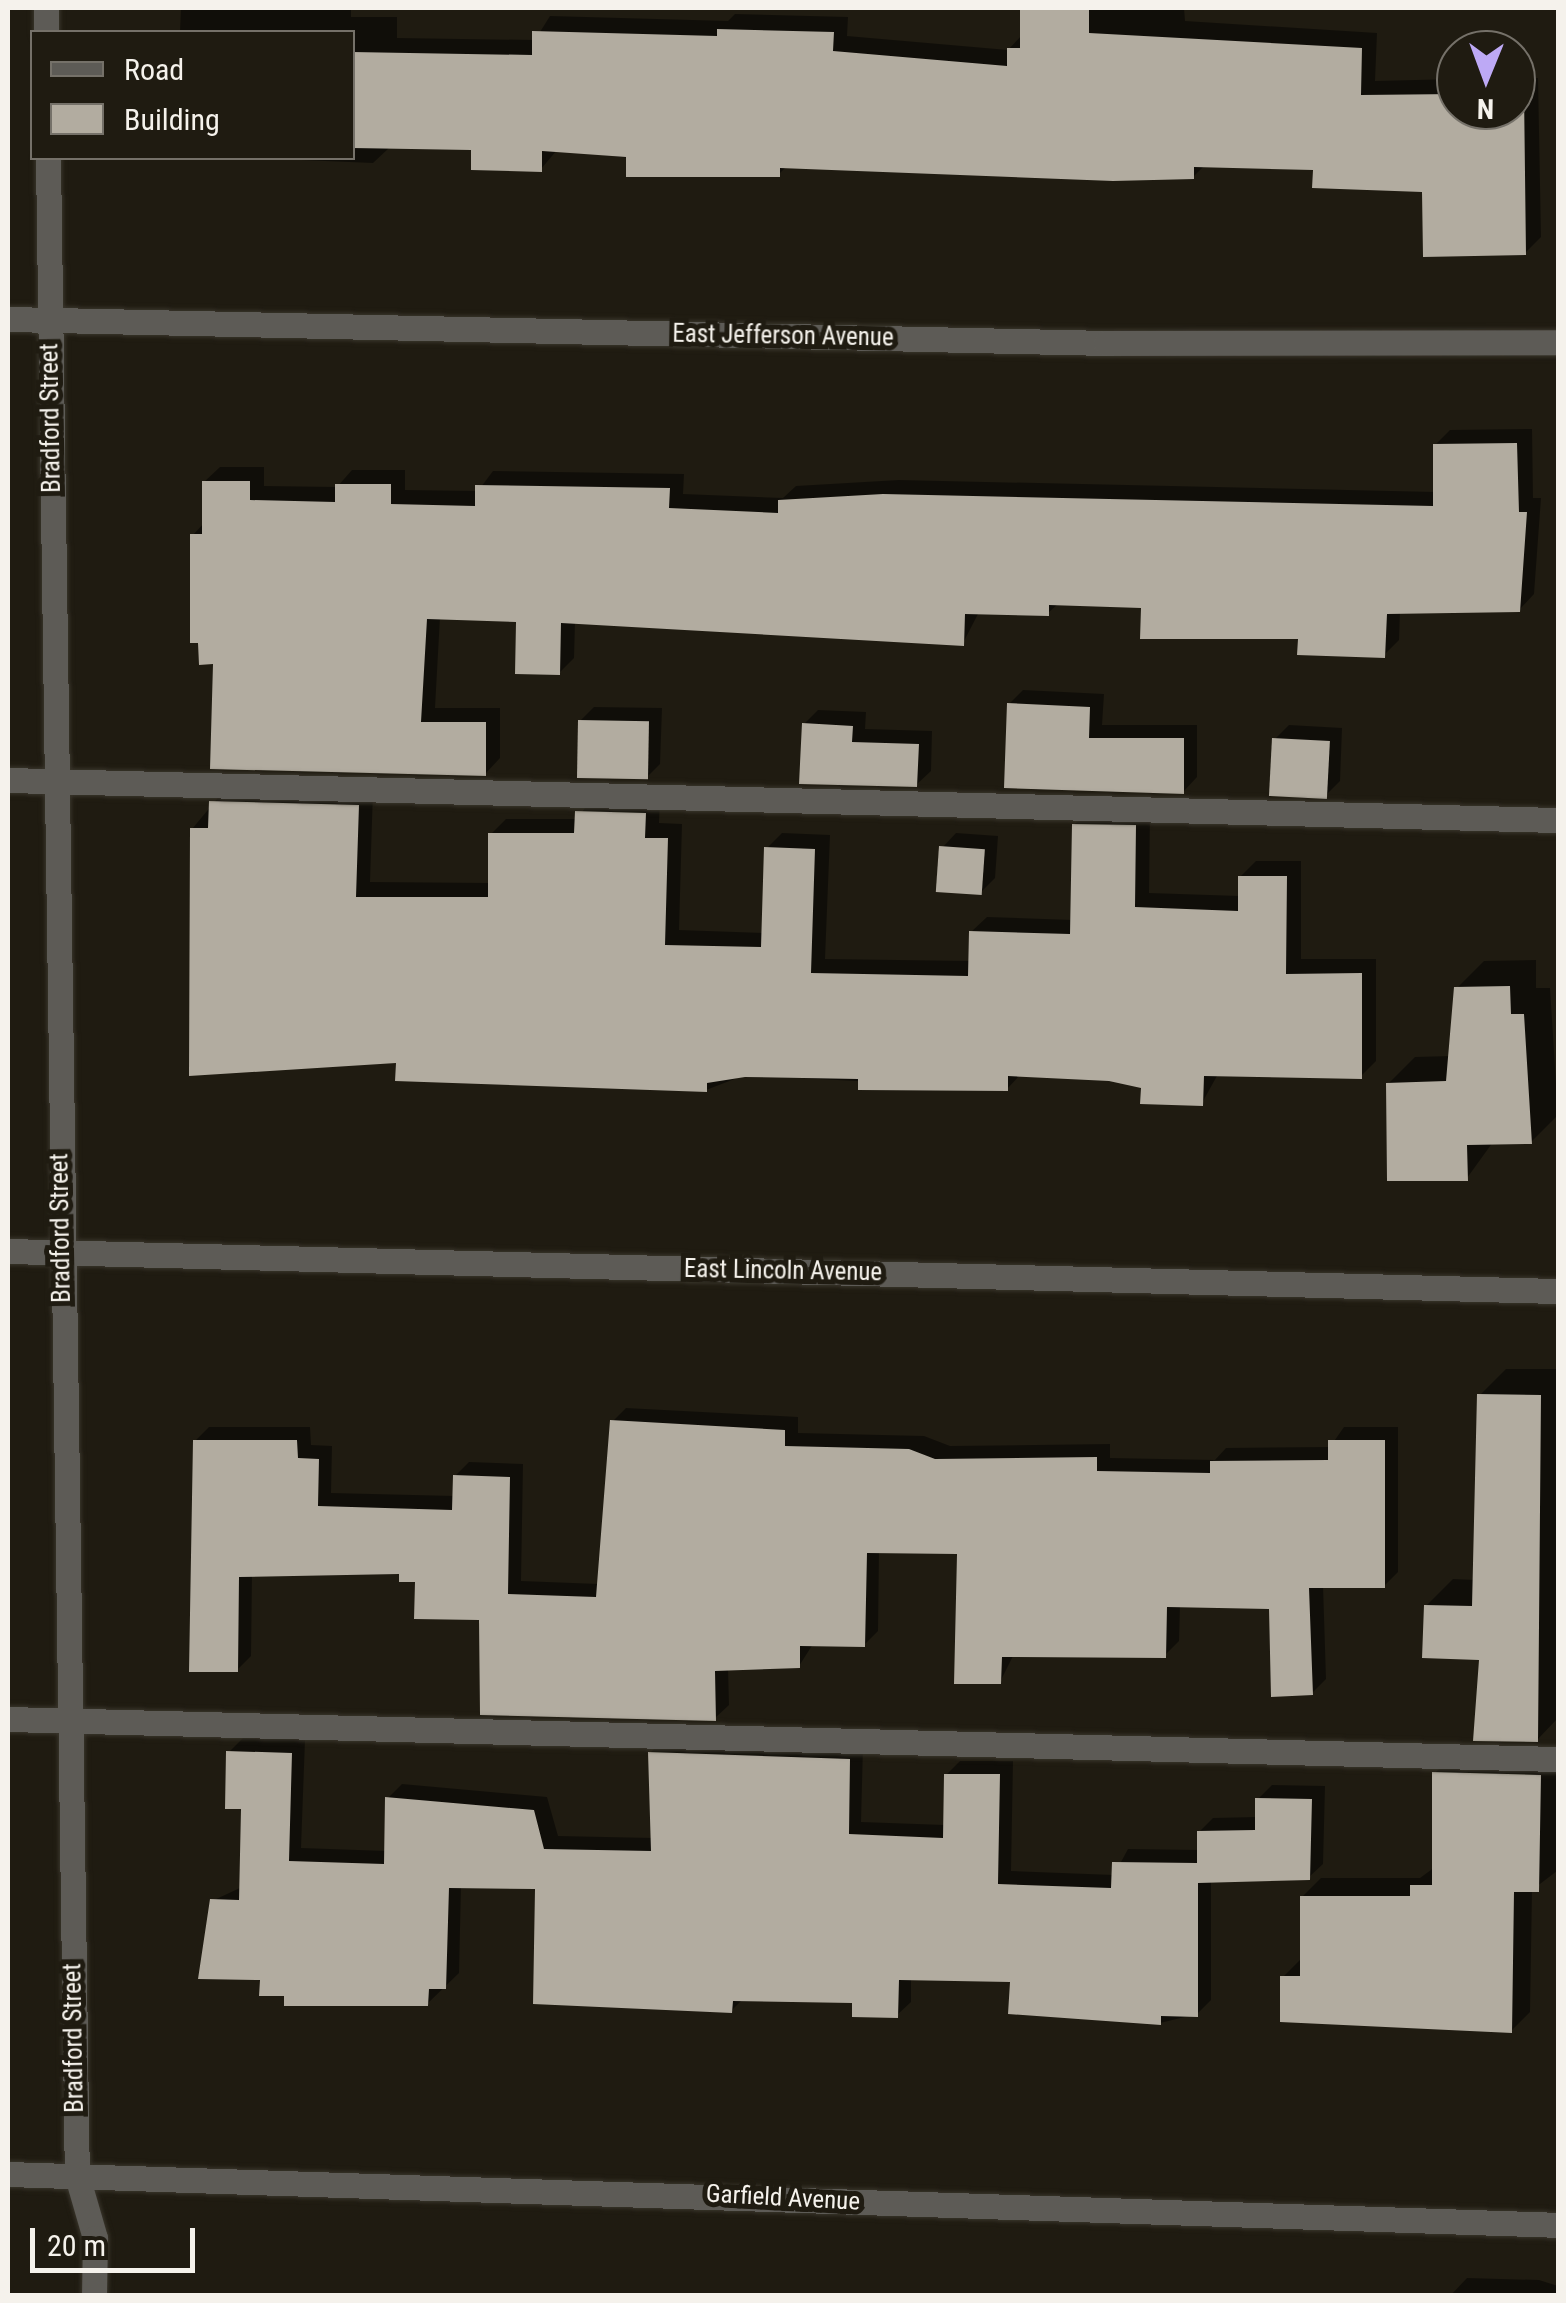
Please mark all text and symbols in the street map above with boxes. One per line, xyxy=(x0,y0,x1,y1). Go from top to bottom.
legend xyxy=(30,30,355,160)
north arrow xyxy=(1436,30,1536,130)
text: Road xyxy=(124,52,184,87)
text: N xyxy=(1477,92,1494,125)
text: Building xyxy=(124,102,220,137)
street label: East Jefferson Avenue xyxy=(672,319,894,353)
street label: Bradford Street xyxy=(35,343,67,493)
street label: Bradford Street xyxy=(45,1153,77,1303)
street label: East Lincoln Avenue xyxy=(684,1254,882,1288)
street label: Bradford Street xyxy=(58,1963,90,2113)
street label: Garfield Avenue xyxy=(705,2179,861,2217)
scale bar xyxy=(35,2208,200,2270)
text: 20 m xyxy=(47,2228,106,2263)

